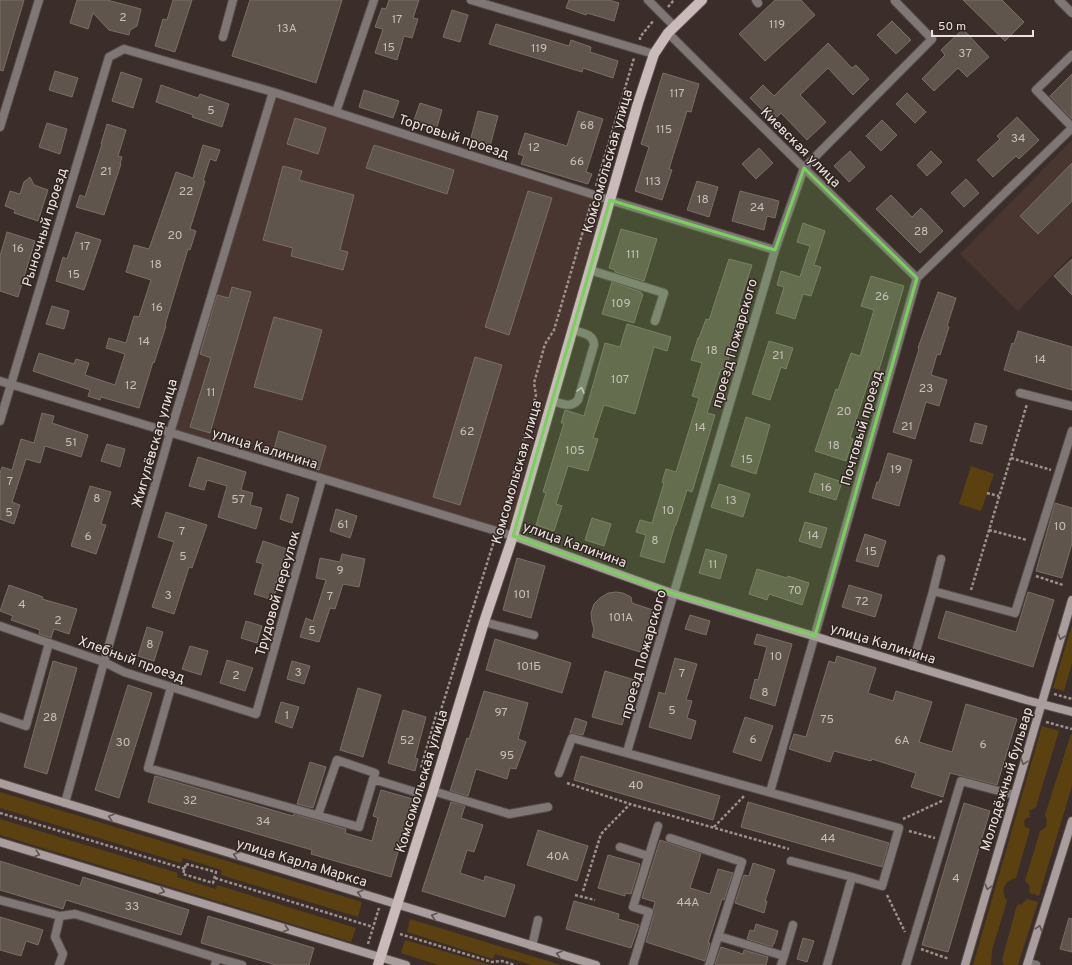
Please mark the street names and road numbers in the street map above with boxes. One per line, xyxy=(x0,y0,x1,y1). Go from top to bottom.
street label: Комсомольская улица xyxy=(580,88,637,235)
street label: Киевская улица xyxy=(756,104,844,192)
street label: Торговый проезд xyxy=(396,111,511,163)
street label: Рыночный проезд xyxy=(19,166,72,289)
street label: проезд Пожарского xyxy=(709,277,762,410)
street label: Почтовый проезд xyxy=(838,369,887,488)
street label: Жигулёвская улица xyxy=(129,377,182,510)
street label: Комсомольская улица xyxy=(489,399,546,546)
street label: улица Калинина xyxy=(210,425,319,474)
street label: улица Калинина xyxy=(520,519,629,572)
street label: Трудовой переулок xyxy=(252,529,304,658)
street label: проезд Пожарского xyxy=(618,588,671,721)
street label: улица Калинина xyxy=(828,620,937,669)
street label: Хлебный проезд xyxy=(76,633,187,688)
street label: Молодёжный бульвар xyxy=(977,705,1037,853)
street label: Комсомольская улица xyxy=(393,708,452,855)
street label: улица Карла Маркса xyxy=(234,835,369,891)

